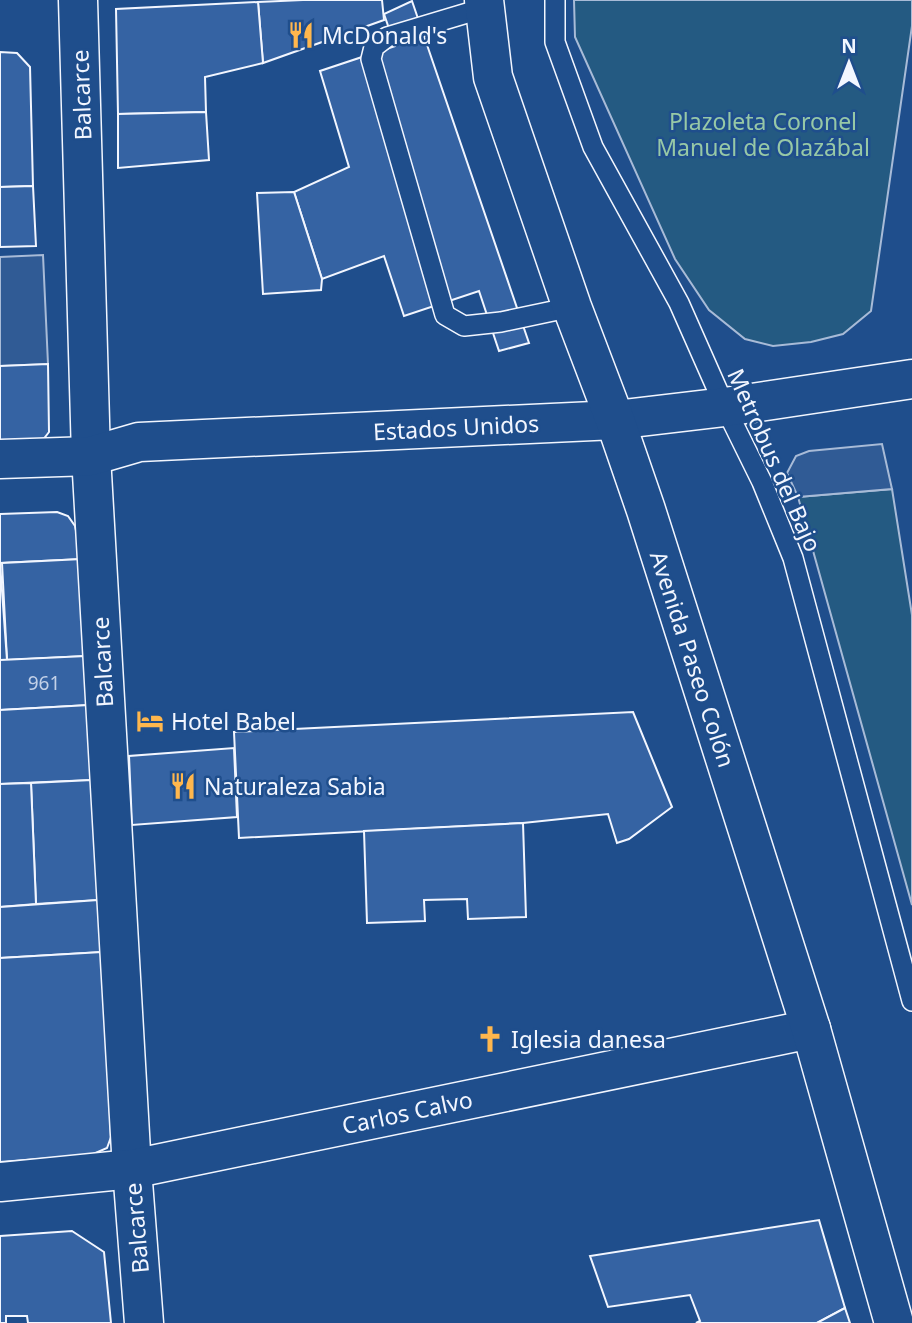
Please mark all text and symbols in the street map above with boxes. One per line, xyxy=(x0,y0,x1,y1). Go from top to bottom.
place label: McDonald's xyxy=(322,19,447,51)
restaurant icon: McDonald's xyxy=(286,20,316,50)
north arrow xyxy=(814,28,884,98)
text: N xyxy=(841,33,857,59)
street label: Balcarce xyxy=(63,49,99,141)
park label: Plazoleta Coronel Manuel de Olazábal xyxy=(656,105,870,163)
street label: Metrobus del Bajo xyxy=(720,363,830,557)
street label: Estados Unidos xyxy=(372,407,540,447)
street label: Avenida Paseo Colón xyxy=(643,547,743,771)
street label: Balcarce xyxy=(84,616,120,708)
house number: 961 xyxy=(28,670,60,696)
place label: Hotel Babel xyxy=(171,705,296,737)
hotel icon: Hotel Babel xyxy=(135,706,165,736)
place label: Naturaleza Sabia xyxy=(204,770,386,802)
restaurant icon: Naturaleza Sabia xyxy=(168,771,198,801)
place label: Iglesia danesa xyxy=(511,1023,666,1055)
church icon: Iglesia danesa xyxy=(475,1024,505,1054)
street label: Carlos Calvo xyxy=(339,1083,475,1141)
street label: Balcarce xyxy=(116,1181,156,1275)

